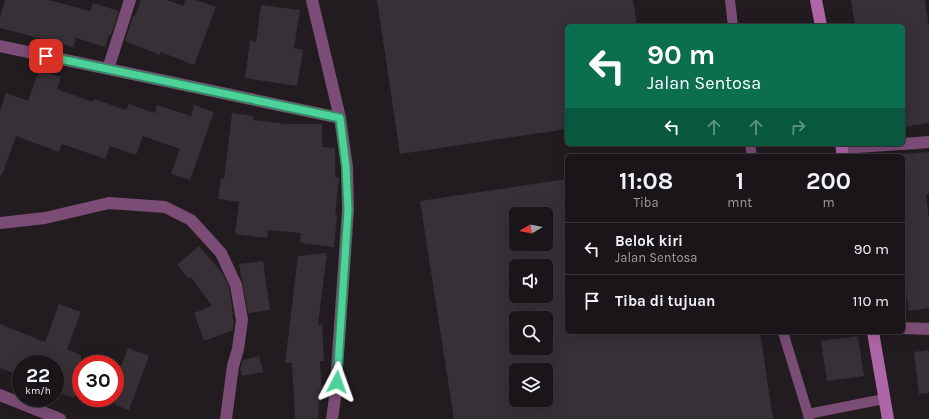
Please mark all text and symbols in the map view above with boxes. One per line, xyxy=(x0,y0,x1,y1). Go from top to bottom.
text: 90 m xyxy=(647,38,715,71)
pin xyxy=(29,39,63,73)
icon: left xyxy=(581,40,633,92)
icon: arrive xyxy=(35,45,57,67)
text: Jalan Sentosa xyxy=(647,72,761,94)
icon: left xyxy=(661,116,683,138)
icon: ahead xyxy=(703,116,725,138)
icon: ahead xyxy=(745,116,767,138)
icon: right xyxy=(787,116,809,138)
text: 11:08 xyxy=(619,167,673,195)
text: 1 xyxy=(735,167,744,195)
text: 200 xyxy=(806,167,851,195)
text: Tiba xyxy=(633,195,659,210)
text: mnt xyxy=(727,195,752,210)
text: m xyxy=(822,195,835,210)
north arrow xyxy=(509,207,553,251)
map controls xyxy=(509,207,553,407)
text: Belok kiri xyxy=(615,232,683,250)
icon: left xyxy=(581,238,603,260)
text: 90 m xyxy=(854,240,889,258)
text: Jalan Sentosa xyxy=(615,250,698,265)
button: sound xyxy=(509,259,553,303)
icon: arrive xyxy=(581,290,603,312)
text: Tiba di tujuan xyxy=(615,292,715,310)
text: 110 m xyxy=(853,292,889,310)
button: search xyxy=(509,311,553,355)
speed limit sign: 30 xyxy=(72,355,124,407)
position arrow xyxy=(316,361,358,403)
button: layers xyxy=(509,363,553,407)
text: 22 xyxy=(26,364,50,387)
text: km/h xyxy=(25,385,51,397)

